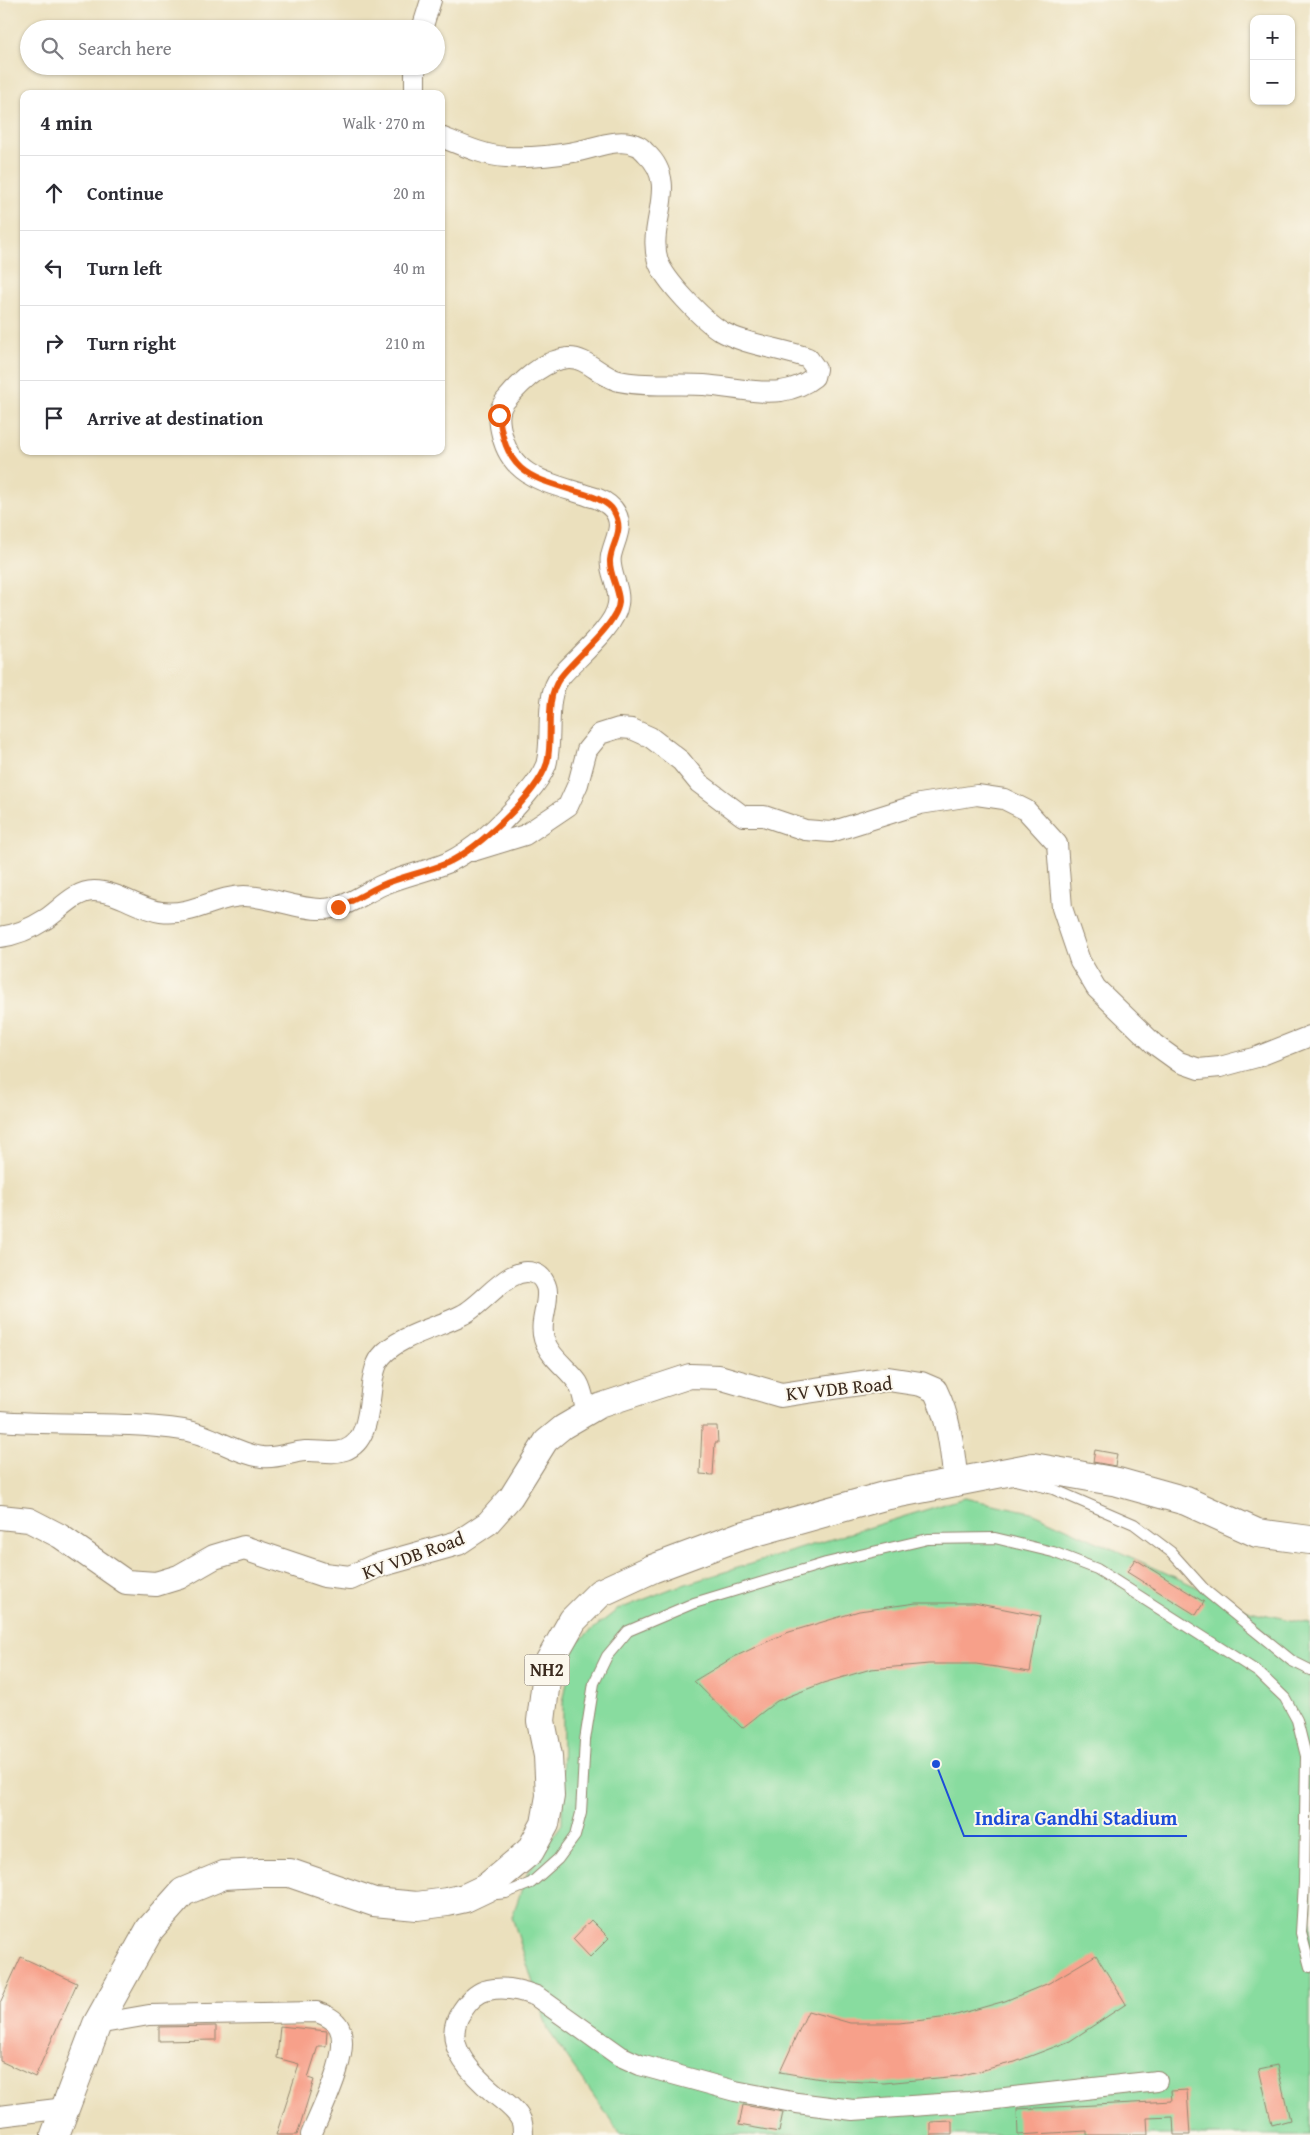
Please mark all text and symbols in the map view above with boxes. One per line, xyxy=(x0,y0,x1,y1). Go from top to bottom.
map controls xyxy=(1250,15,1295,105)
button: + xyxy=(1250,15,1295,60)
search box xyxy=(20,20,445,75)
icon: search xyxy=(38,34,66,62)
text: Search here xyxy=(78,34,172,62)
button: − xyxy=(1250,60,1295,105)
text: 4 min xyxy=(40,107,92,138)
text: Walk · 270 m xyxy=(342,111,425,135)
icon: ahead xyxy=(40,179,68,207)
text: Continue xyxy=(87,179,164,207)
text: 20 m xyxy=(393,181,425,205)
icon: left xyxy=(40,254,68,282)
text: Turn left xyxy=(87,254,162,282)
text: 40 m xyxy=(393,256,425,280)
icon: right xyxy=(40,329,68,357)
text: Turn right xyxy=(87,329,176,357)
text: 210 m xyxy=(385,331,425,355)
icon: arrive xyxy=(40,404,68,432)
text: Arrive at destination xyxy=(87,404,263,432)
route start xyxy=(488,404,511,427)
route end xyxy=(327,896,350,919)
street label: KV VDB Road xyxy=(785,1368,894,1407)
street label: KV VDB Road xyxy=(358,1523,469,1586)
road number: NH2 xyxy=(524,1654,570,1686)
callout: Indira Gandhi Stadium xyxy=(964,1801,1187,1836)
text: Indira Gandhi Stadium xyxy=(975,1803,1177,1832)

